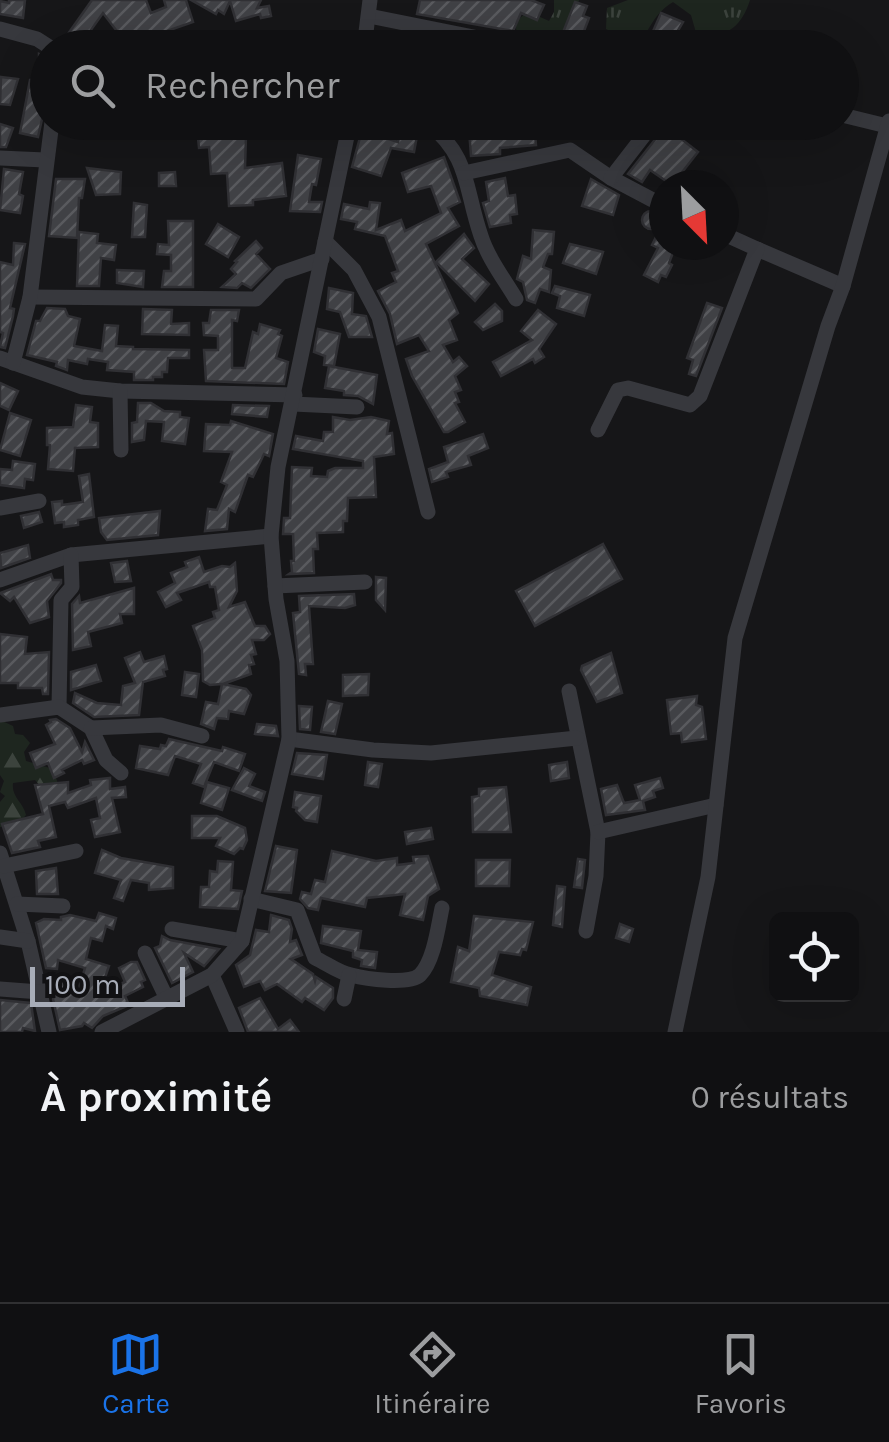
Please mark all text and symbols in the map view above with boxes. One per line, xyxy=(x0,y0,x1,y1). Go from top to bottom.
search box xyxy=(30,30,859,140)
icon: search xyxy=(65,58,120,113)
text: Rechercher xyxy=(145,63,339,108)
north arrow xyxy=(649,170,739,260)
map controls xyxy=(769,912,859,1002)
button: locate xyxy=(769,912,859,1002)
scale bar xyxy=(30,962,185,1006)
text: 100 m xyxy=(45,968,120,1001)
text: À proximité xyxy=(40,1072,272,1122)
text: 0 résultats xyxy=(691,1079,849,1116)
tab: Carte xyxy=(102,1327,170,1420)
tab: Itinéraire xyxy=(374,1327,491,1420)
tab: Favoris xyxy=(695,1327,787,1420)

